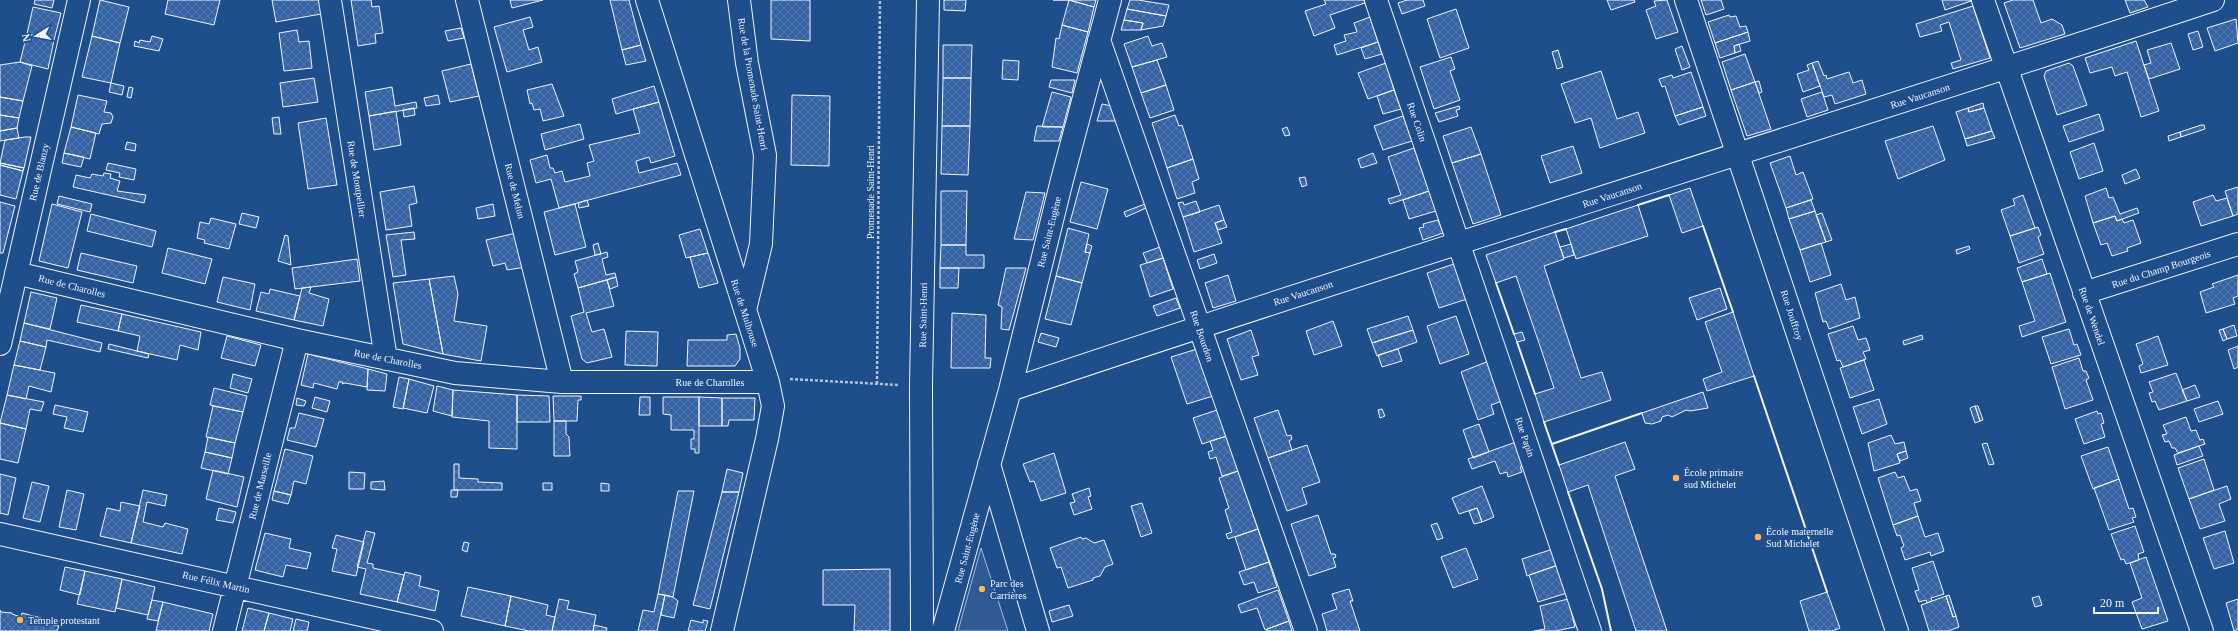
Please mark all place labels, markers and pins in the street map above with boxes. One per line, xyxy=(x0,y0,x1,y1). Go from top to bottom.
place label: École primaire sud Michelet xyxy=(1684,467,1744,490)
marker: École primaire sud Michelet xyxy=(1671,473,1681,483)
place label: École maternelle Sud Michelet xyxy=(1766,526,1834,549)
marker: École maternelle Sud Michelet xyxy=(1753,532,1763,542)
place label: Parc des Carrières xyxy=(990,578,1027,601)
marker: Parc des Carrières xyxy=(977,584,987,594)
marker: Temple protestant xyxy=(15,615,25,625)
place label: Temple protestant xyxy=(28,615,100,626)

